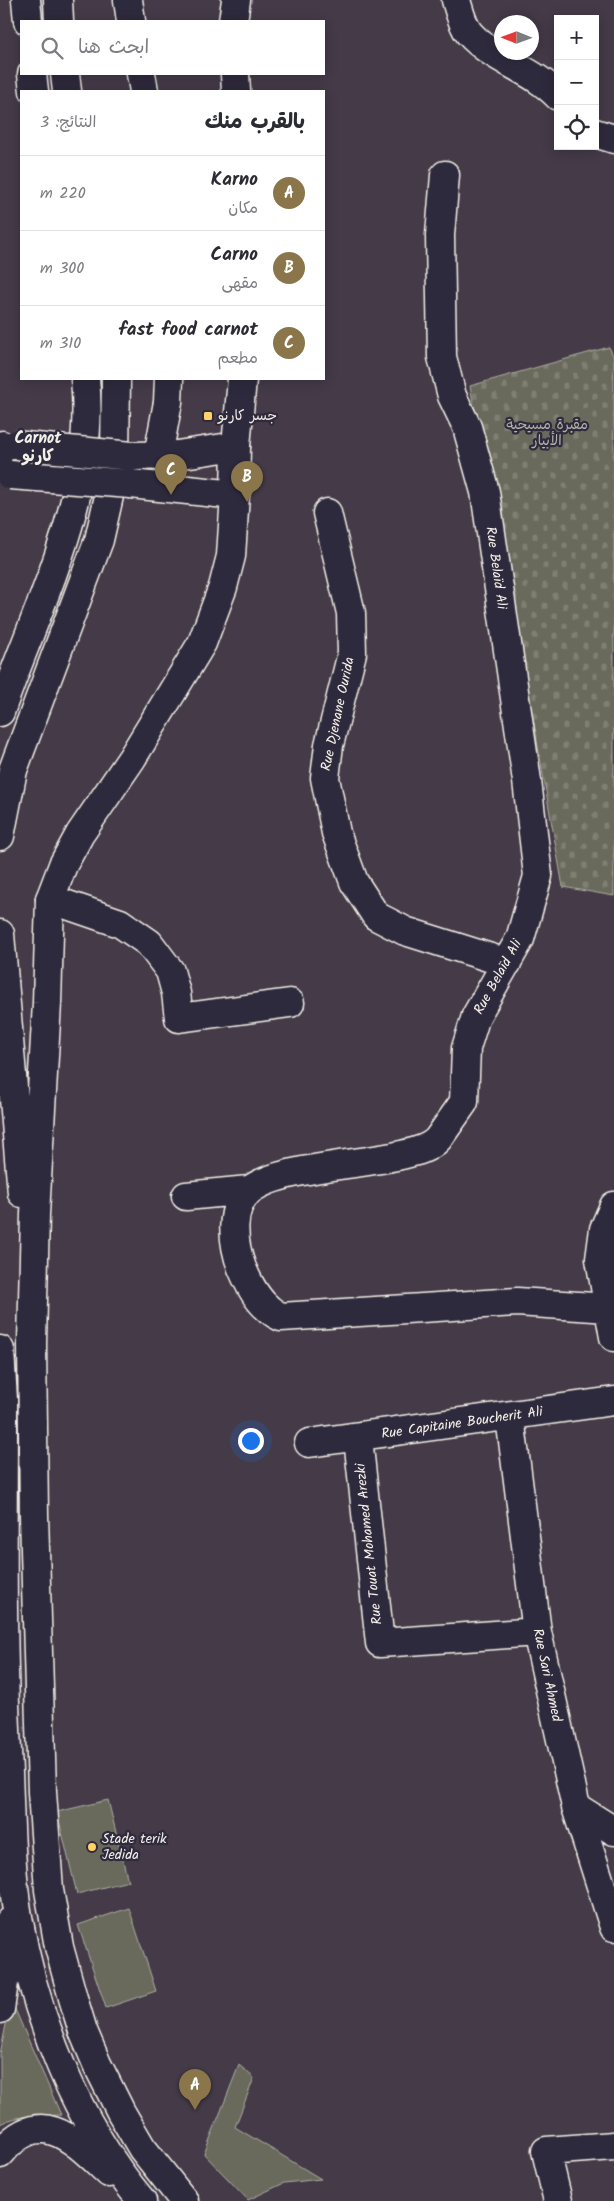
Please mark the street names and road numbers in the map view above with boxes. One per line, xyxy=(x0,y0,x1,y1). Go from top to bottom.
street label: Rue Belaïd Ali xyxy=(479,525,513,611)
street label: Rue Djenane Ourida xyxy=(315,655,361,773)
street label: Rue Belaïd Ali xyxy=(468,935,528,1019)
street label: Rue Capitaine Boucherit Ali xyxy=(380,1401,545,1445)
street label: Rue Touat Mohamed Arezki xyxy=(350,1462,388,1626)
street label: Rue Sari Ahmed xyxy=(526,1626,568,1725)

